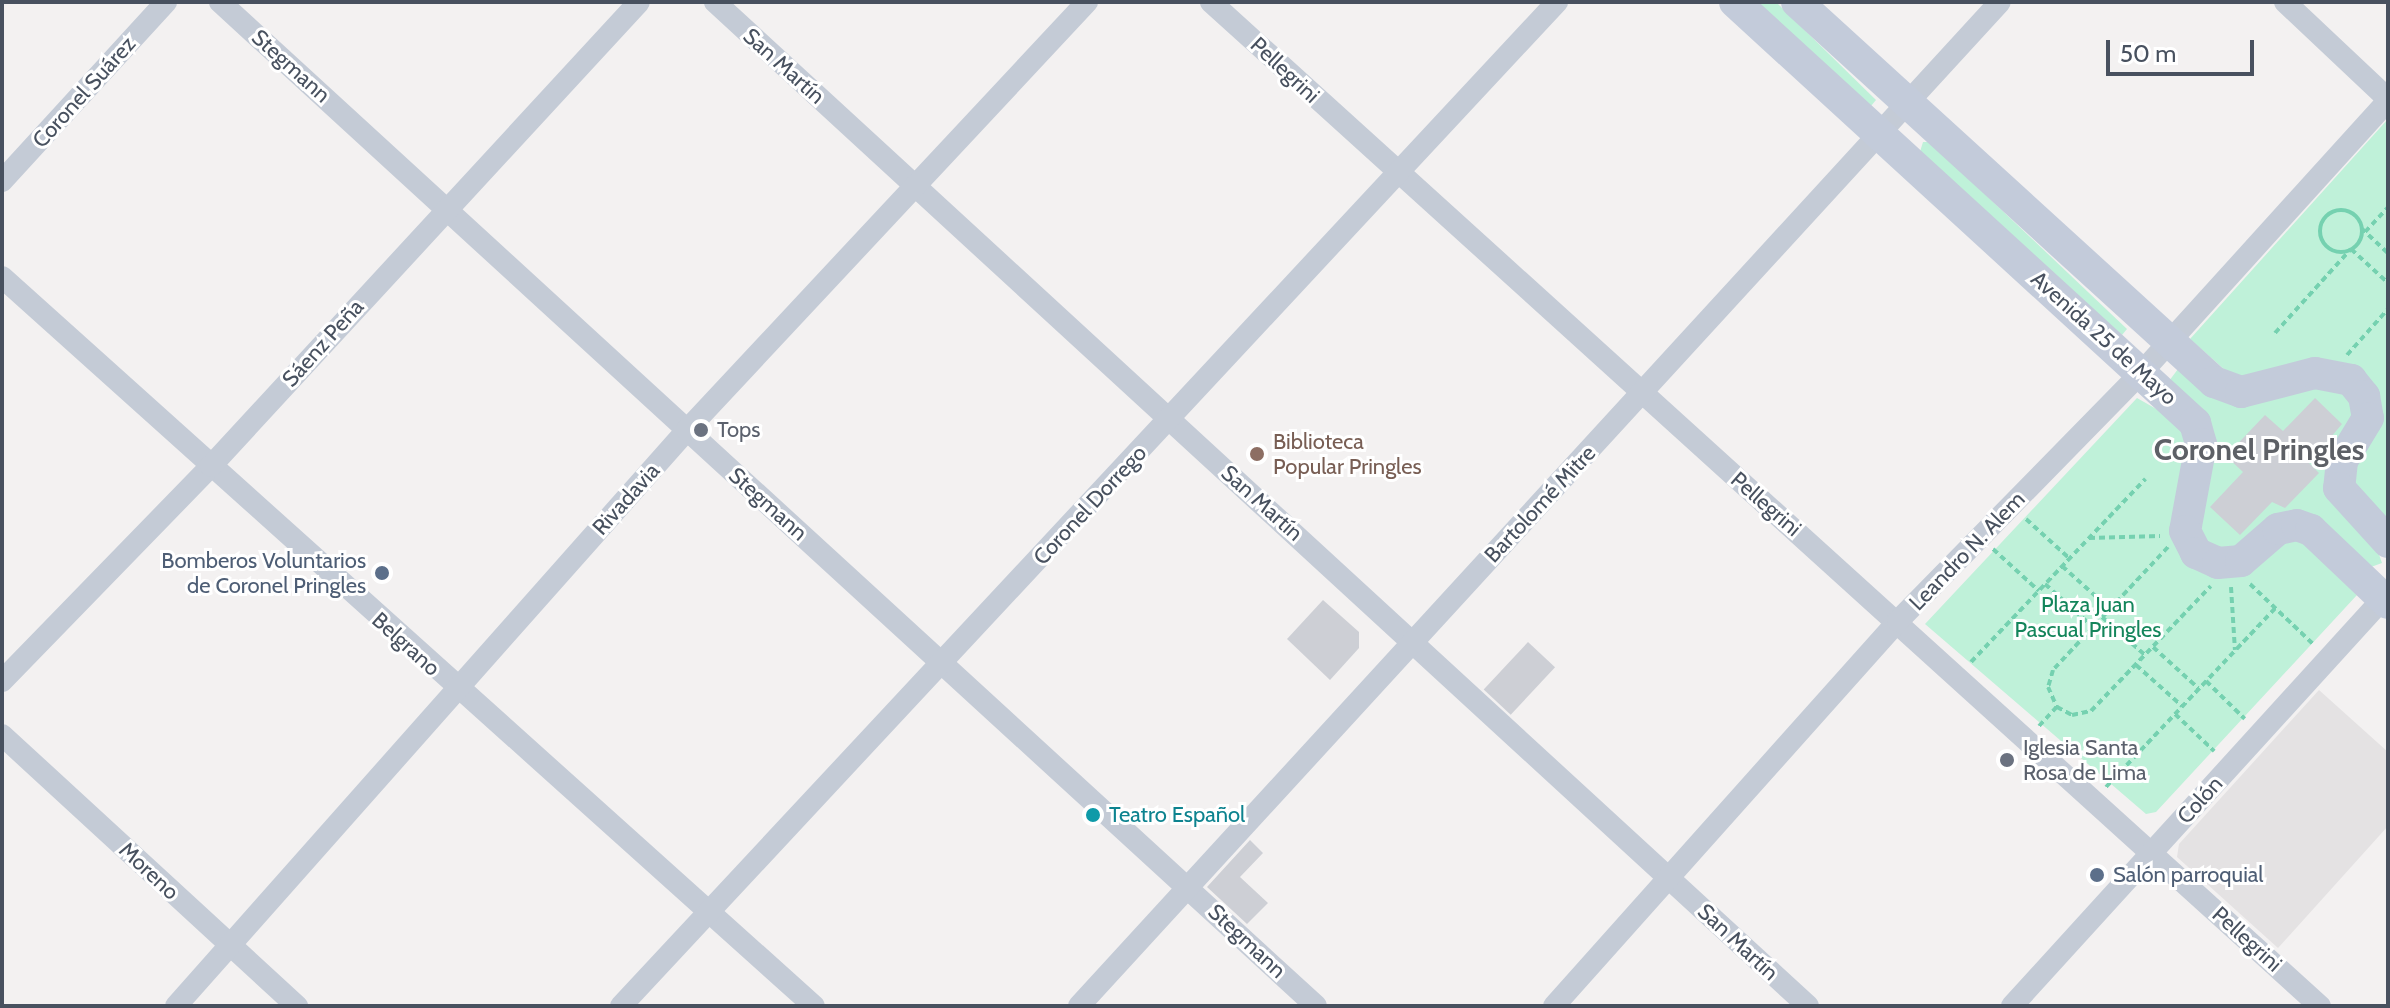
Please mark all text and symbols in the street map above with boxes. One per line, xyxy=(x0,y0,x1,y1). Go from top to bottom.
street label: San Martín xyxy=(738,23,830,109)
street label: Stegmann xyxy=(246,24,336,108)
scale bar xyxy=(2110,24,2258,74)
street label: Coronel Suárez xyxy=(27,31,141,153)
street label: Pellegrini xyxy=(1245,31,1325,109)
text: 50 m xyxy=(2120,39,2176,68)
street label: Avenida 25 de Mayo xyxy=(2026,266,2182,410)
street label: Sáenz Peña xyxy=(277,294,369,392)
place label: Tops xyxy=(717,417,760,443)
marker: Tops xyxy=(692,421,710,439)
place label: Biblioteca Popular Pringles xyxy=(1273,428,1422,480)
district label: Coronel Pringles xyxy=(2154,432,2364,468)
street label: Coronel Dorrego xyxy=(1028,440,1152,570)
street label: Bartolomé Mitre xyxy=(1479,440,1601,568)
marker: Biblioteca Popular Pringles xyxy=(1248,445,1266,463)
street label: Rivadavia xyxy=(587,458,665,540)
street label: San Martín xyxy=(1216,460,1308,546)
street label: Stegmann xyxy=(723,462,813,546)
street label: Pellegrini xyxy=(1725,466,1807,542)
street label: Leandro N. Alem xyxy=(1904,486,2030,616)
place label: Bomberos Voluntarios de Coronel Pringles xyxy=(161,547,366,598)
marker: Bomberos Voluntarios de Coronel Pringles xyxy=(373,564,391,582)
park label: Plaza Juan Pascual Pringles xyxy=(2015,591,2161,642)
street label: Belgrano xyxy=(367,607,445,681)
place label: Iglesia Santa Rosa de Lima xyxy=(2023,734,2147,786)
marker: Iglesia Santa Rosa de Lima xyxy=(1998,751,2016,769)
street label: Colón xyxy=(2172,771,2228,829)
place label: Teatro Español xyxy=(1109,802,1245,828)
marker: Teatro Español xyxy=(1084,806,1102,824)
street label: Moreno xyxy=(114,837,184,905)
place label: Salón parroquial xyxy=(2113,862,2264,888)
marker: Salón parroquial xyxy=(2088,866,2106,884)
street label: Stegmann xyxy=(1203,898,1291,984)
street label: San Martín xyxy=(1692,898,1784,986)
street label: Pellegrini xyxy=(2207,901,2287,977)

